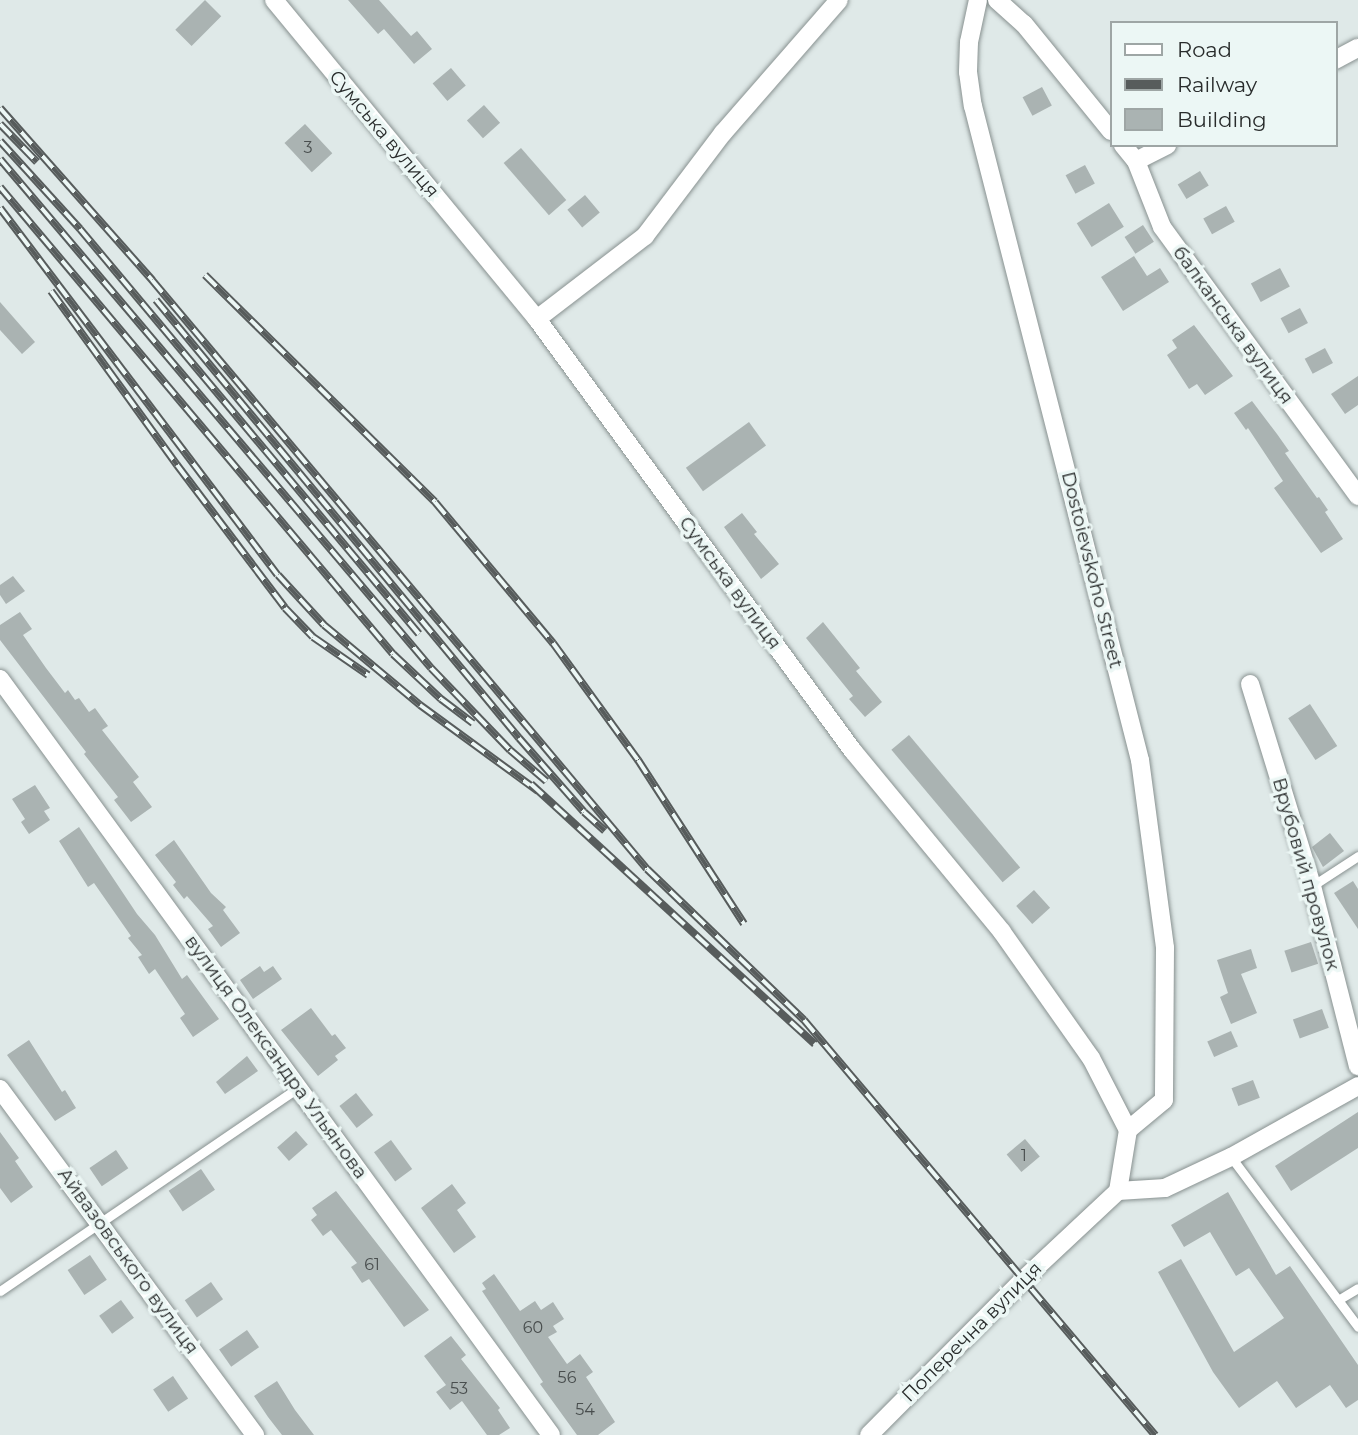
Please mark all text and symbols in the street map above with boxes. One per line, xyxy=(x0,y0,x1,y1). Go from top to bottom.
legend xyxy=(1110,21,1337,147)
text: Road xyxy=(1177,37,1232,62)
street label: Сумська вулиця xyxy=(324,66,444,202)
text: Railway xyxy=(1177,72,1257,97)
text: Building xyxy=(1177,107,1267,132)
house number: 3 xyxy=(303,138,313,158)
street label: балканська вулиця xyxy=(1168,241,1298,409)
street label: Dostoievskoho Street xyxy=(1056,469,1128,671)
street label: Сумська вулиця xyxy=(674,512,786,654)
street label: Врубовий провулок xyxy=(1268,775,1344,973)
street label: вулиця Олександра Ульянова xyxy=(180,931,372,1183)
house number: 1 xyxy=(1021,1146,1027,1166)
street label: Айвазовського вулиця xyxy=(53,1163,203,1359)
house number: 61 xyxy=(364,1255,380,1275)
street label: Поперечна вулиця xyxy=(897,1257,1047,1407)
house number: 60 xyxy=(523,1318,543,1338)
house number: 56 xyxy=(558,1368,576,1388)
house number: 53 xyxy=(450,1379,468,1399)
house number: 54 xyxy=(575,1400,595,1420)

